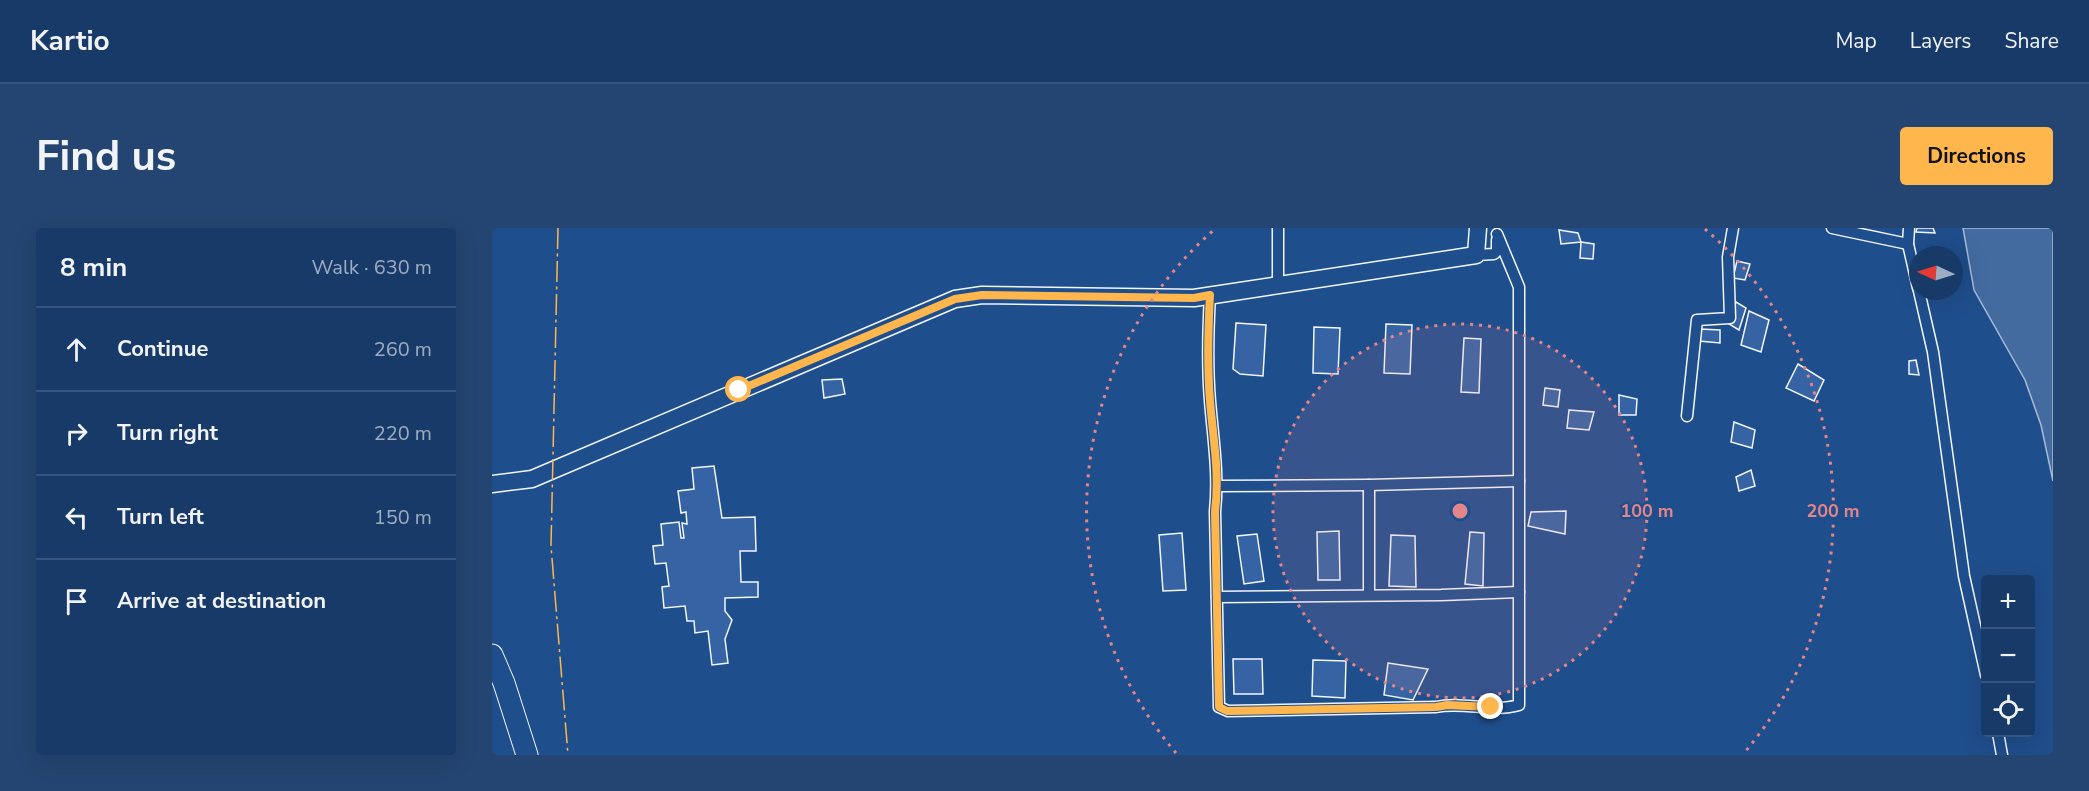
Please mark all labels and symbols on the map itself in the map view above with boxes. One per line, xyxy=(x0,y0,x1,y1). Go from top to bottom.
north arrow xyxy=(1909,246,1963,300)
route start xyxy=(725,376,751,402)
text: 100 m xyxy=(1620,499,1674,523)
text: 200 m xyxy=(1806,499,1860,523)
centre of rings xyxy=(1450,501,1470,521)
route end xyxy=(1477,693,1503,719)

